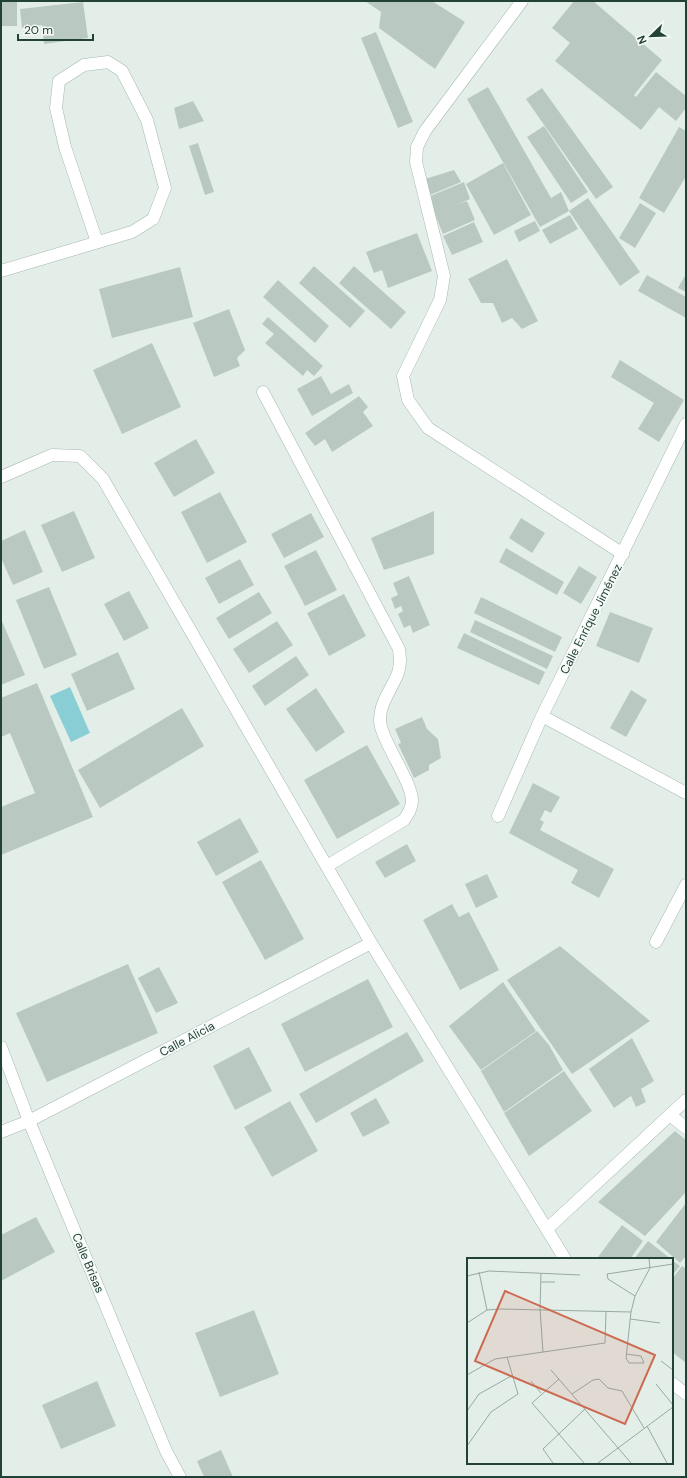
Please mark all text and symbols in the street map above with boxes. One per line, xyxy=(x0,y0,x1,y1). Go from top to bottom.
scale bar xyxy=(18,16,93,42)
north arrow xyxy=(631,16,671,56)
text: 20 m xyxy=(24,22,53,38)
text: N xyxy=(634,33,650,46)
street label: Calle Enrique Jiménez xyxy=(556,561,626,677)
street label: Calle Alicia xyxy=(157,1018,217,1060)
street label: Calle Brisas xyxy=(68,1231,108,1295)
inset map xyxy=(467,1258,673,1464)

